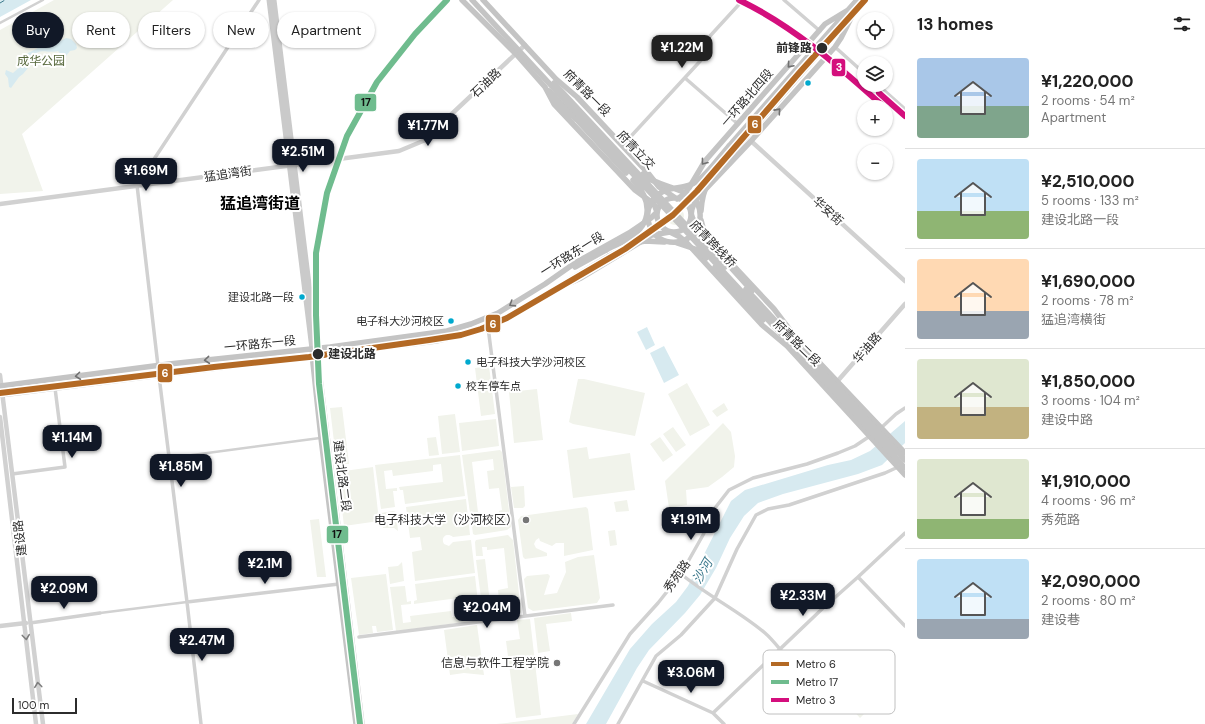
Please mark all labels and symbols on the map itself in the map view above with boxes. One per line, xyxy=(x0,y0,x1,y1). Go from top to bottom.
pin: ¥1.22M xyxy=(649,35,715,69)
place label: 前锋路 xyxy=(776,40,812,56)
marker: 前锋路 xyxy=(815,41,829,55)
park label: 成华公园 xyxy=(17,53,65,69)
line badge: 3 xyxy=(831,58,846,77)
one-way arrow xyxy=(788,60,795,68)
text: 3 xyxy=(836,60,842,74)
street label: 石油路 xyxy=(467,65,505,101)
street label: 府青路一段 xyxy=(560,66,614,120)
street label: 一环路北四段 xyxy=(717,66,777,130)
unlabelled marker xyxy=(803,78,813,88)
line badge: 17 xyxy=(354,93,377,112)
text: 17 xyxy=(361,95,371,109)
one-way arrow xyxy=(773,108,781,116)
pin: ¥1.77M xyxy=(395,113,461,147)
line badge: 6 xyxy=(747,115,762,134)
text: 6 xyxy=(752,117,759,131)
street label: 府青立交 xyxy=(614,127,658,173)
pin: ¥2.51M xyxy=(270,139,336,173)
pin: ¥1.69M xyxy=(113,158,179,192)
one-way arrow xyxy=(702,158,709,165)
street label: 猛追湾街 xyxy=(203,163,253,185)
district label: 猛追湾街道 xyxy=(220,193,300,214)
street label: 华安街 xyxy=(809,193,847,229)
street label: 府青跨线桥 xyxy=(686,217,740,271)
street label: 一环路东一段 xyxy=(537,228,607,280)
place label: 建设北路一段 xyxy=(228,290,294,304)
marker: 建设北路一段 xyxy=(297,292,307,302)
one-way arrow xyxy=(509,300,516,307)
place label: 电子科大沙河校区 xyxy=(356,314,444,328)
line badge: 6 xyxy=(485,314,501,333)
marker: 电子科大沙河校区 xyxy=(446,316,456,326)
street label: 府青路二段 xyxy=(770,316,824,370)
text: 6 xyxy=(490,317,497,331)
street label: 华油路 xyxy=(849,329,885,367)
street label: 一环路东一段 xyxy=(223,332,297,356)
place label: 建设北路 xyxy=(328,346,376,362)
marker: 建设北路 xyxy=(311,347,325,361)
place label: 电子科技大学沙河校区 xyxy=(476,355,586,369)
one-way arrow xyxy=(204,356,210,365)
marker: 电子科技大学沙河校区 xyxy=(463,357,473,367)
line badge: 6 xyxy=(157,363,173,383)
text: 6 xyxy=(162,366,169,380)
one-way arrow xyxy=(75,371,81,380)
place label: 校车停车点 xyxy=(466,379,521,393)
marker: 校车停车点 xyxy=(453,381,463,391)
pin: ¥1.14M xyxy=(39,425,105,459)
street label: 建设北路二段 xyxy=(330,439,354,513)
pin: ¥1.85M xyxy=(148,454,214,488)
pin: ¥1.91M xyxy=(658,507,724,541)
place label: 电子科技大学（沙河校区） xyxy=(374,512,518,528)
marker: 电子科技大学（沙河校区） xyxy=(521,515,531,525)
street label: 建设路 xyxy=(10,519,30,557)
line badge: 17 xyxy=(326,525,349,544)
text: 17 xyxy=(332,527,342,541)
pin: ¥2.1M xyxy=(237,551,293,585)
water label: 沙河 xyxy=(689,553,718,587)
street label: 秀苑路 xyxy=(660,557,694,595)
pin: ¥2.09M xyxy=(31,576,97,610)
pin: ¥2.33M xyxy=(770,583,836,617)
pin: ¥2.04M xyxy=(454,595,520,629)
pin: ¥2.47M xyxy=(169,628,235,662)
one-way arrow xyxy=(21,634,30,640)
legend xyxy=(763,650,895,714)
place label: 信息与软件工程学院 xyxy=(441,655,549,671)
text: Metro 6 xyxy=(796,657,836,671)
marker: 信息与软件工程学院 xyxy=(552,658,562,668)
pin: ¥3.06M xyxy=(658,660,724,694)
text: Metro 17 xyxy=(796,675,838,689)
one-way arrow xyxy=(34,682,43,688)
text: Metro 3 xyxy=(796,693,835,707)
scale bar xyxy=(12,696,77,715)

